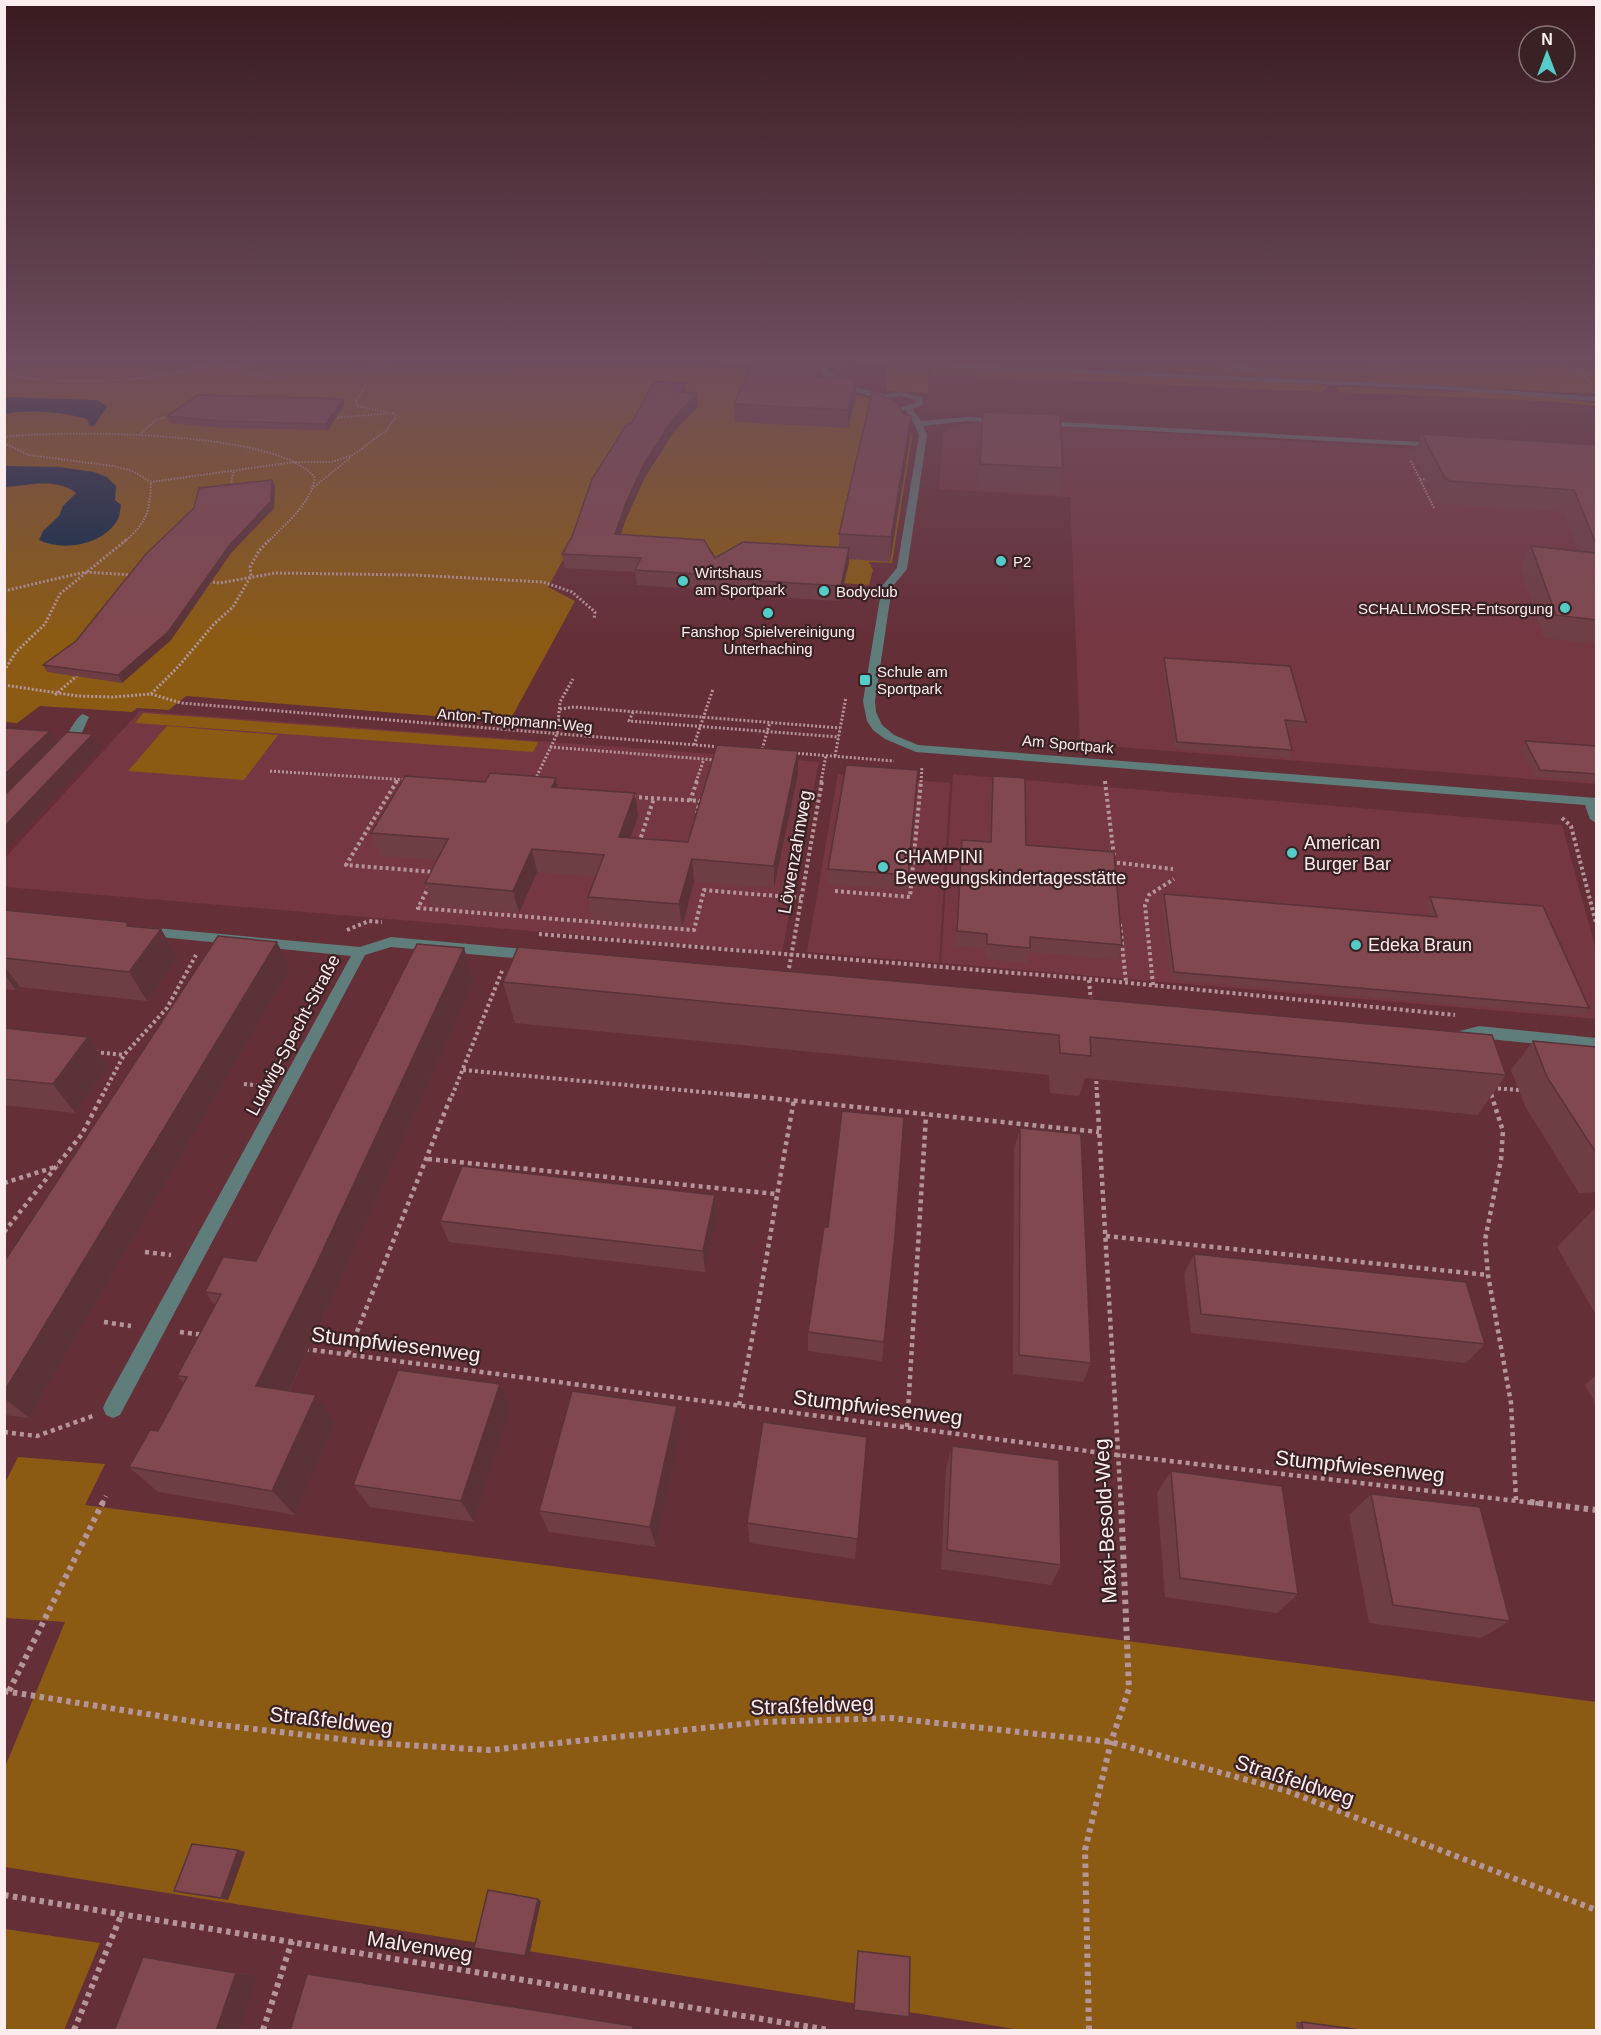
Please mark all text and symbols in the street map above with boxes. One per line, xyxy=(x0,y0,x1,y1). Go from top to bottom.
north arrow xyxy=(1517,24,1577,84)
text: N xyxy=(1541,31,1553,48)
place label: P2 xyxy=(1013,553,1031,570)
marker: P2 xyxy=(994,554,1008,568)
place label: Wirtshaus am Sportpark xyxy=(695,564,786,598)
marker: Wirtshaus am Sportpark xyxy=(676,574,690,588)
place label: Bodyclub xyxy=(836,583,898,600)
marker: Bodyclub xyxy=(817,584,831,598)
place label: SCHALLMOSER-Entsorgung xyxy=(1358,600,1553,617)
marker: SCHALLMOSER-Entsorgung xyxy=(1558,601,1572,615)
marker: Fanshop Spielvereinigung Unterhaching xyxy=(761,606,775,620)
place label: Fanshop Spielvereinigung Unterhaching xyxy=(681,623,855,657)
place label: Schule am Sportpark xyxy=(877,663,948,697)
marker: Schule am Sportpark xyxy=(858,673,872,687)
street label: Anton-Troppmann-Weg xyxy=(437,705,593,735)
street label: Am Sportpark xyxy=(1022,732,1115,757)
street label: Löwenzahnweg xyxy=(774,789,816,915)
place label: American Burger Bar xyxy=(1304,833,1391,874)
marker: American Burger Bar xyxy=(1285,846,1299,860)
place label: CHAMPINI Bewegungskindertagesstätte xyxy=(895,847,1126,888)
marker: CHAMPINI Bewegungskindertagesstätte xyxy=(876,860,890,874)
place label: Edeka Braun xyxy=(1368,935,1472,955)
marker: Edeka Braun xyxy=(1349,938,1363,952)
street label: Ludwig-Specht-Straße xyxy=(242,951,344,1119)
street label: Stumpfwiesenweg xyxy=(310,1322,482,1366)
street label: Stumpfwiesenweg xyxy=(792,1385,964,1429)
street label: Maxi-Besold-Weg xyxy=(1089,1438,1121,1604)
street label: Stumpfwiesenweg xyxy=(1274,1446,1446,1486)
street label: Straßfeldweg xyxy=(750,1691,874,1719)
street label: Straßfeldweg xyxy=(268,1702,394,1738)
street label: Straßfeldweg xyxy=(1233,1750,1357,1810)
street label: Malvenweg xyxy=(366,1926,474,1966)

